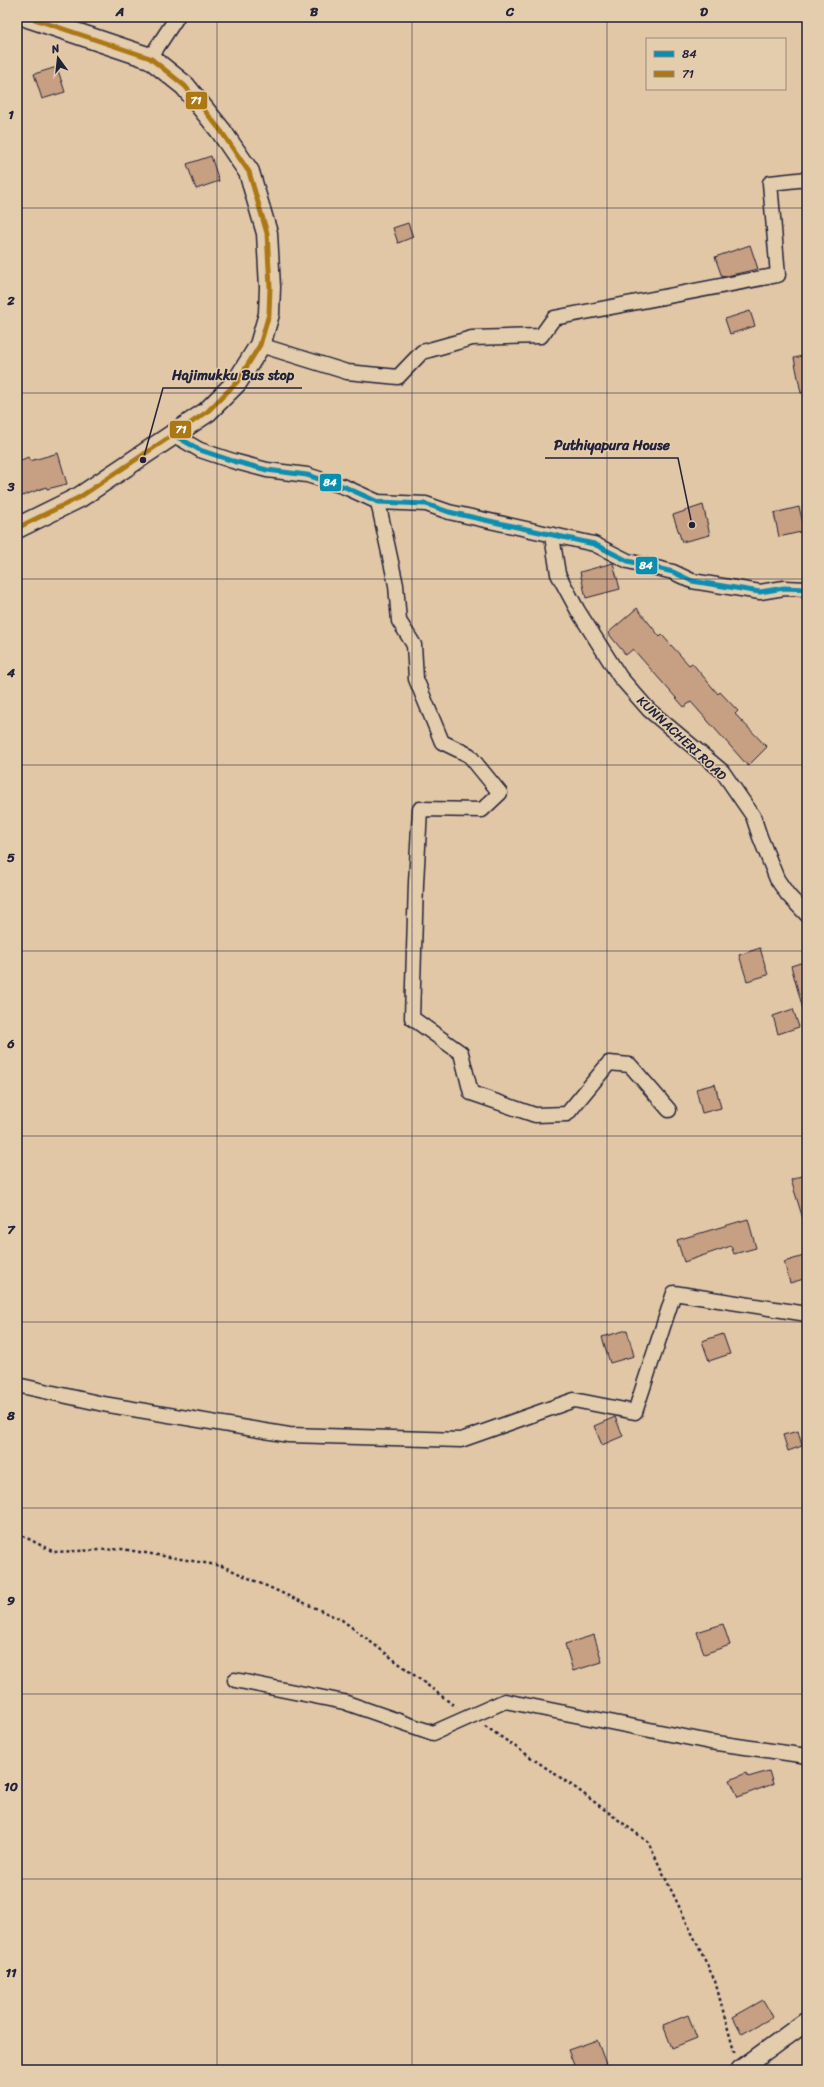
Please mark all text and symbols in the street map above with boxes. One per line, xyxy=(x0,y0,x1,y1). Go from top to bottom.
text: A xyxy=(115,0,124,23)
text: B xyxy=(310,0,319,23)
text: C xyxy=(505,0,515,23)
text: D xyxy=(700,0,708,23)
north arrow xyxy=(38,38,78,78)
legend xyxy=(646,38,786,90)
text: N xyxy=(48,39,62,59)
text: 84 xyxy=(682,43,697,65)
text: 71 xyxy=(682,63,694,85)
line badge: 71 xyxy=(185,91,208,110)
text: 71 xyxy=(191,91,202,110)
text: 1 xyxy=(8,103,14,126)
text: 2 xyxy=(6,289,15,312)
callout: Hajimukku Bus stop xyxy=(163,362,302,388)
text: Hajimukku Bus stop xyxy=(171,363,295,388)
line badge: 71 xyxy=(169,420,192,439)
text: 71 xyxy=(176,420,187,439)
callout: Puthiyapura House xyxy=(545,432,678,458)
text: Puthiyapura House xyxy=(554,433,671,458)
line badge: 84 xyxy=(319,473,342,492)
text: 84 xyxy=(322,473,337,492)
text: 3 xyxy=(6,475,15,498)
line badge: 84 xyxy=(635,556,658,575)
text: 84 xyxy=(638,556,653,575)
text: 4 xyxy=(6,661,16,684)
street label: KUNNACHERI ROAD xyxy=(632,690,733,786)
text: 5 xyxy=(7,846,15,869)
text: 6 xyxy=(6,1032,15,1055)
text: 7 xyxy=(7,1218,16,1241)
text: 8 xyxy=(6,1404,15,1427)
text: 9 xyxy=(7,1589,15,1612)
text: 10 xyxy=(4,1775,18,1798)
text: 11 xyxy=(5,1961,17,1984)

